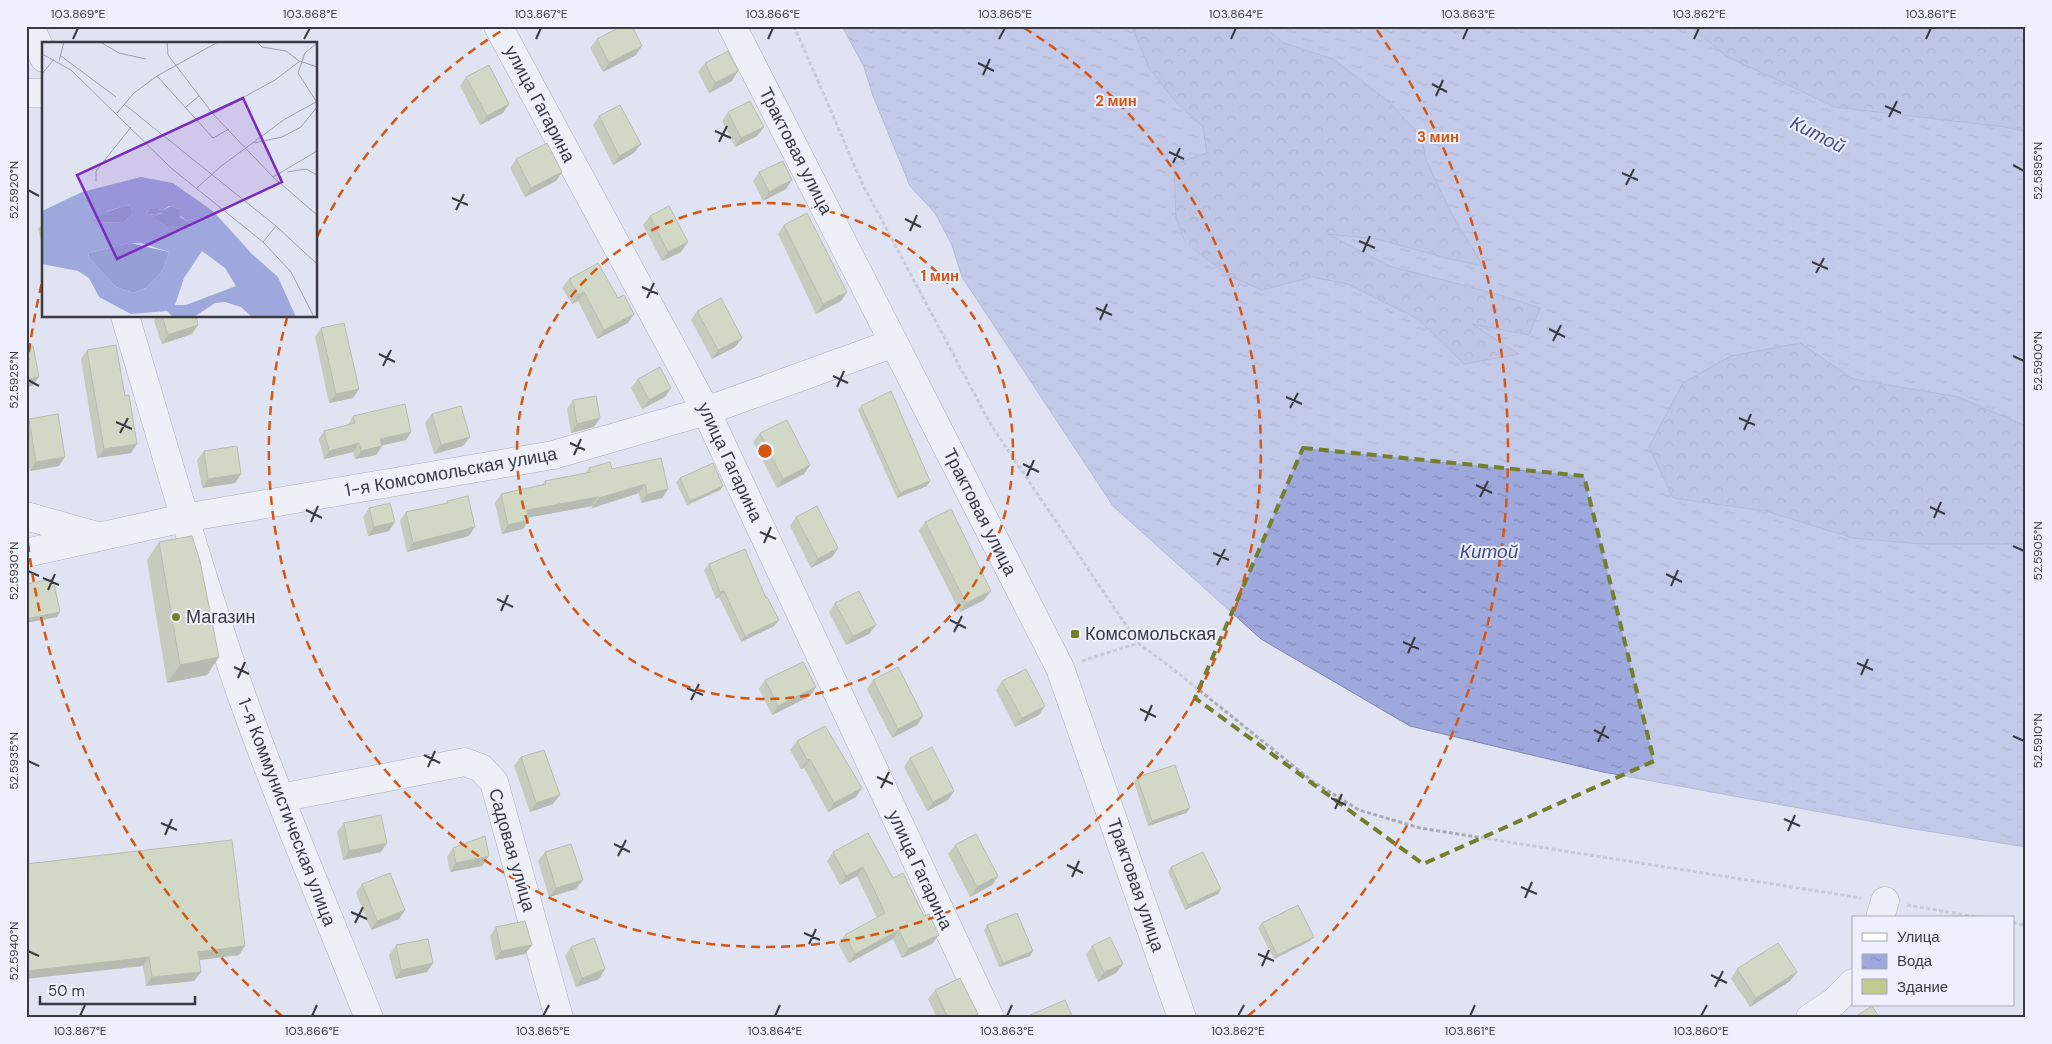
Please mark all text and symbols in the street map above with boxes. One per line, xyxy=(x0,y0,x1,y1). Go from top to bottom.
text: 103.869°E xyxy=(51,6,105,22)
text: 103.868°E xyxy=(283,6,337,22)
text: 103.867°E xyxy=(514,6,568,22)
text: 103.866°E xyxy=(746,6,801,22)
text: 103.865°E xyxy=(978,6,1032,22)
text: 103.864°E xyxy=(1209,6,1263,22)
text: 103.863°E xyxy=(1441,6,1495,22)
text: 103.862°E xyxy=(1672,6,1726,22)
text: 103.861°E xyxy=(1906,6,1957,22)
street label: улица Гагарина xyxy=(499,41,581,168)
inset map xyxy=(42,42,318,318)
street label: Трактовая улица xyxy=(754,83,839,219)
text: 2 мин xyxy=(1095,91,1137,111)
water label: Китой xyxy=(1786,110,1850,159)
text: 3 мин xyxy=(1417,127,1459,147)
text: 52.5895°N xyxy=(2030,142,2046,200)
text: 52.5920°N xyxy=(6,161,22,219)
text: 1 мин xyxy=(921,266,959,286)
text: 52.5900°N xyxy=(2030,331,2046,391)
text: 52.5925°N xyxy=(6,351,22,409)
street label: улица Гагарина xyxy=(692,398,769,527)
street label: 1-я Комсомольская улица xyxy=(343,441,560,502)
centre of rings xyxy=(756,442,774,460)
street label: Трактовая улица xyxy=(938,444,1023,580)
text: 52.5905°N xyxy=(2030,522,2046,580)
water label: Китой xyxy=(1460,539,1519,564)
text: 52.5930°N xyxy=(6,542,22,600)
place label: Магазин xyxy=(186,605,255,629)
marker: Магазин xyxy=(170,611,182,623)
place label: Комсомольская xyxy=(1085,622,1216,646)
marker: Комсомольская xyxy=(1069,628,1081,640)
street label: 1-я Коммунистическая улица xyxy=(232,695,342,930)
text: 52.5910°N xyxy=(2030,713,2046,769)
text: 52.5935°N xyxy=(6,732,22,790)
street label: Садовая улица xyxy=(483,786,541,915)
street label: улица Гагарина xyxy=(882,806,959,935)
street label: Трактовая улица xyxy=(1102,815,1170,956)
legend xyxy=(1852,916,2014,1006)
text: 52.5940°N xyxy=(6,922,22,980)
text: Улица xyxy=(1897,927,1940,947)
text: Вода xyxy=(1897,951,1933,971)
scale bar xyxy=(40,974,195,1006)
text: Здание xyxy=(1897,977,1948,997)
text: 50 m xyxy=(48,981,85,1001)
text: 103.867°E xyxy=(53,1023,107,1039)
text: 103.866°E xyxy=(285,1023,340,1039)
text: 103.865°E xyxy=(516,1023,570,1039)
text: 103.864°E xyxy=(748,1023,802,1039)
text: 103.863°E xyxy=(980,1023,1034,1039)
text: 103.862°E xyxy=(1211,1023,1265,1039)
text: 103.861°E xyxy=(1445,1023,1496,1039)
text: 103.860°E xyxy=(1673,1023,1729,1039)

